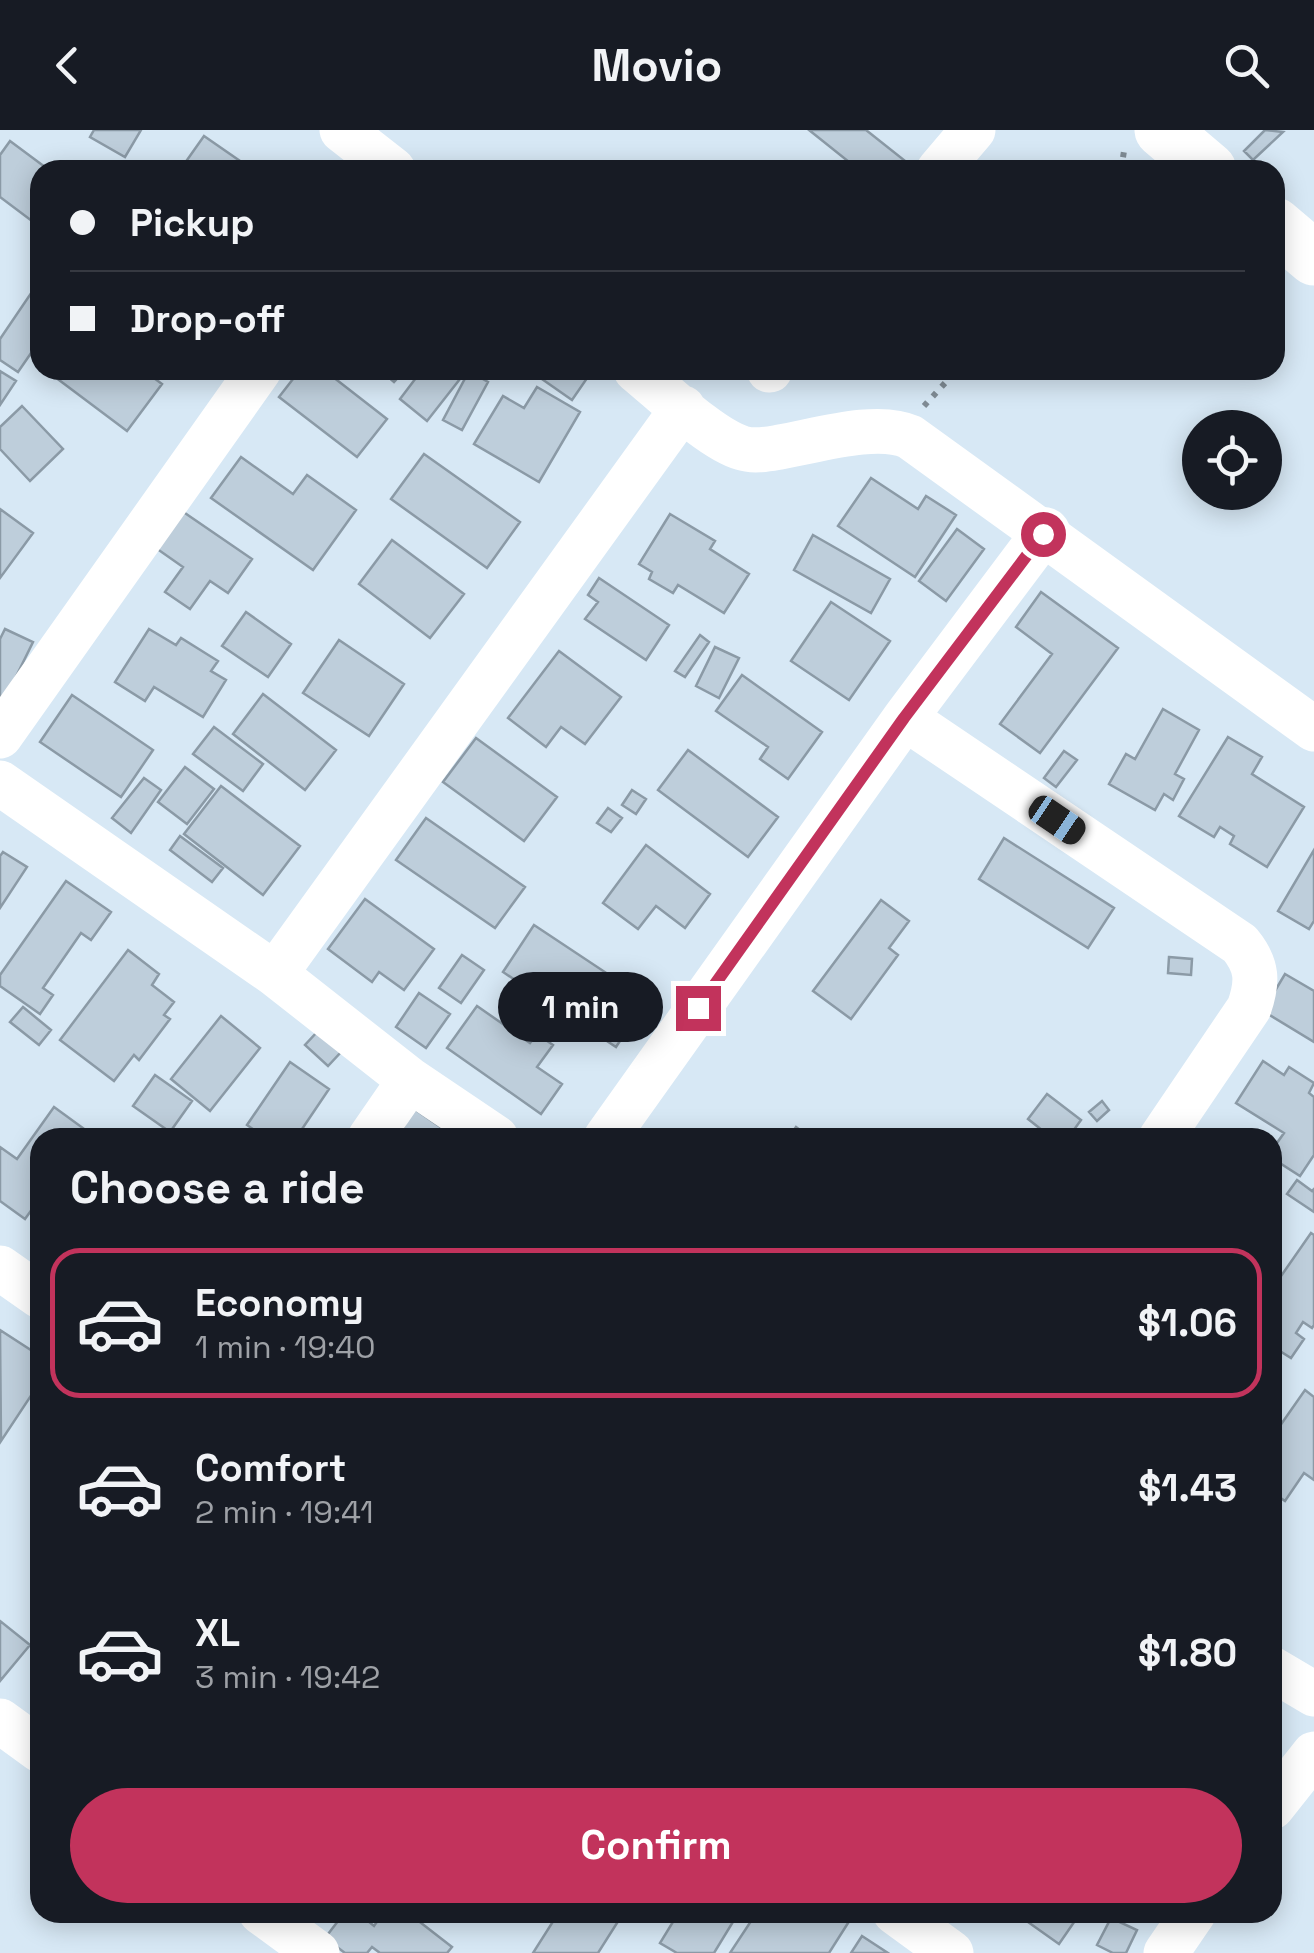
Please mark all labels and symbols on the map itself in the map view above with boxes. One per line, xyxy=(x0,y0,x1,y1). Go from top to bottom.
route start xyxy=(1021,512,1066,557)
car xyxy=(1024,791,1090,849)
callout: 1 min xyxy=(498,973,663,1043)
route end xyxy=(676,986,721,1031)

